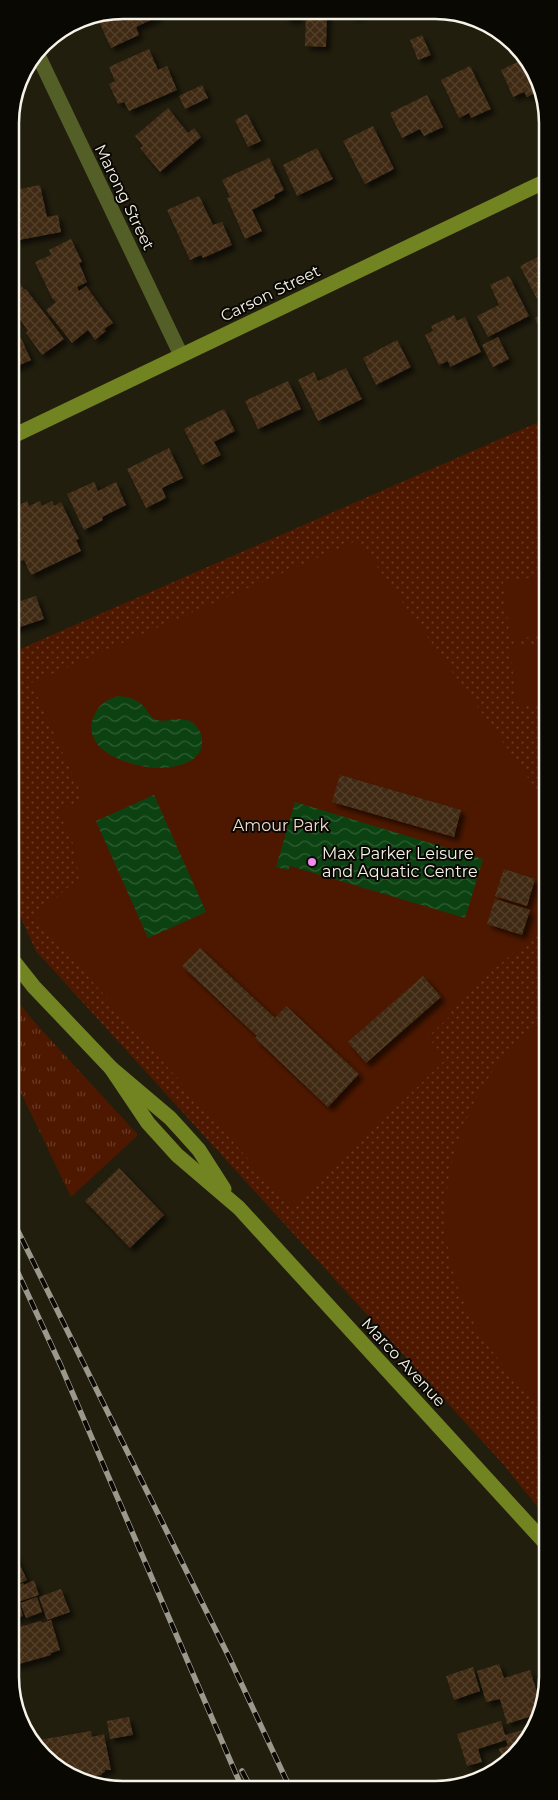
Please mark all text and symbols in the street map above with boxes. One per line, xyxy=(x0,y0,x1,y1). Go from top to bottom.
street label: Marong Street xyxy=(91,141,159,254)
street label: Carson Street xyxy=(217,261,323,326)
park label: Amour Park xyxy=(233,816,330,835)
place label: Max Parker Leisure and Aquatic Centre xyxy=(322,844,478,881)
marker: Max Parker Leisure and Aquatic Centre xyxy=(306,856,318,868)
street label: Marco Avenue xyxy=(358,1314,450,1411)

